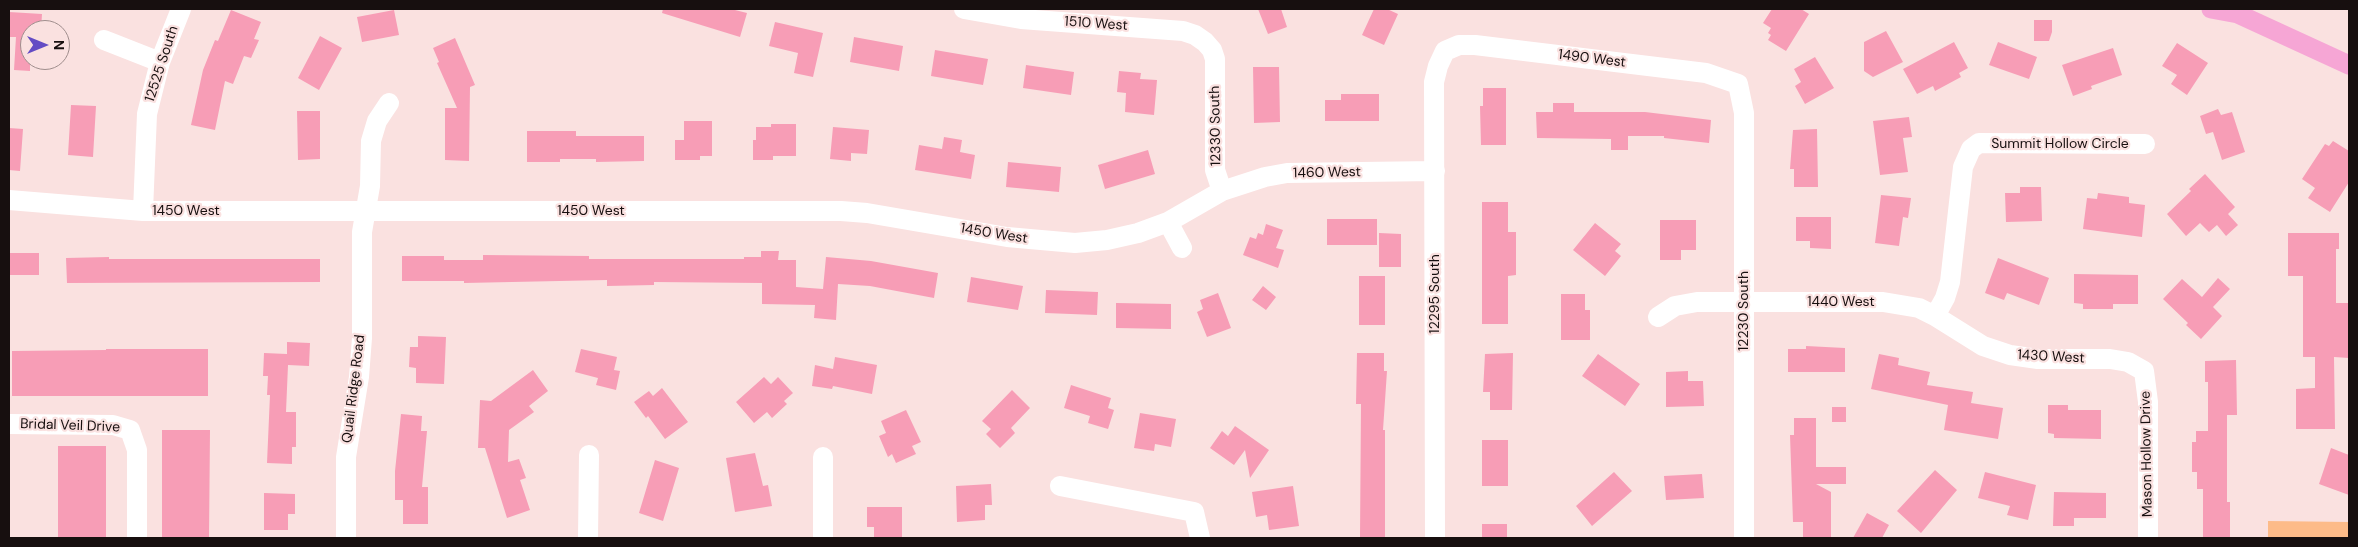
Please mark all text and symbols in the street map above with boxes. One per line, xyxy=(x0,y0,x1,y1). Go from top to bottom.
street label: 1510 West xyxy=(1064,13,1128,35)
north arrow xyxy=(20,20,70,70)
street label: 12525 South xyxy=(142,24,182,104)
text: N xyxy=(50,40,68,50)
street label: 1490 West xyxy=(1557,47,1627,71)
street label: 12330 South xyxy=(1207,86,1225,166)
street label: Summit Hollow Circle xyxy=(1991,136,2129,152)
street label: 1460 West xyxy=(1293,164,1361,182)
street label: 1450 West xyxy=(152,203,220,219)
street label: 1450 West xyxy=(557,203,625,219)
street label: 1450 West xyxy=(959,220,1029,248)
street label: 12295 South xyxy=(1427,254,1443,334)
street label: 12230 South xyxy=(1736,271,1752,351)
street label: 1440 West xyxy=(1807,294,1875,310)
street label: Quail Ridge Road xyxy=(339,334,369,444)
street label: 1430 West xyxy=(2017,347,2085,367)
street label: Mason Hollow Drive xyxy=(2138,391,2156,517)
street label: Bridal Veil Drive xyxy=(20,416,120,436)

